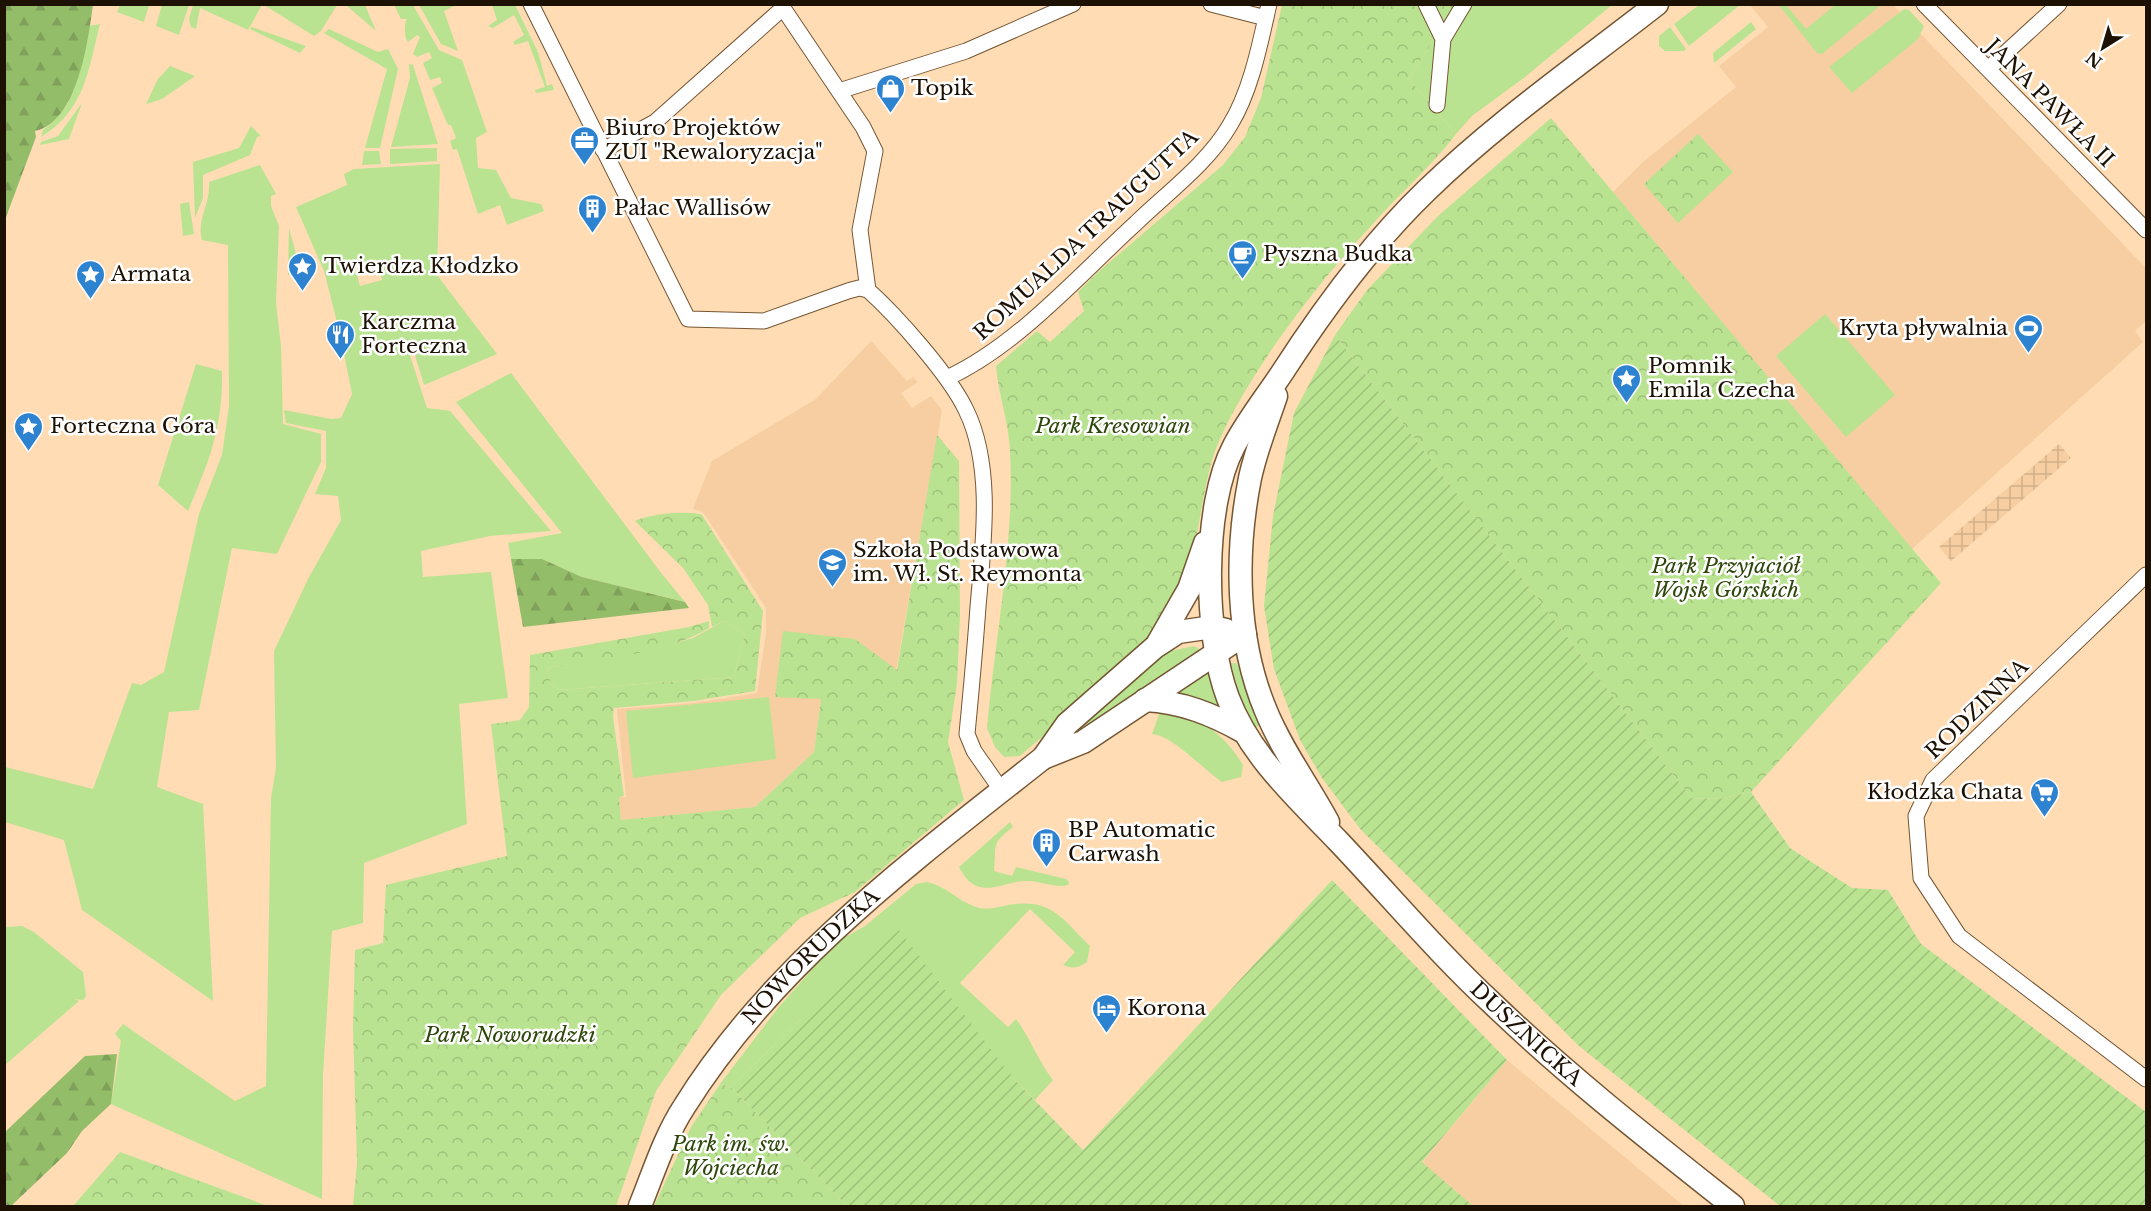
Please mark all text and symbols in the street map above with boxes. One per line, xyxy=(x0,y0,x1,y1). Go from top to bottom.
north arrow xyxy=(2073,18,2133,78)
street label: JANA PAWŁA II xyxy=(1980,33,2120,173)
shop icon: Topik xyxy=(874,72,906,114)
place label: Topik xyxy=(911,75,974,101)
place label: Biuro Projektów ZUI "Rewaloryzacja" xyxy=(605,115,823,165)
office icon: Biuro Projektów ZUI "Rewaloryzacja" xyxy=(568,124,600,166)
street label: ROMUALDA TRAUGUTTA xyxy=(968,124,1204,346)
building icon: Pałac Wallisów xyxy=(577,192,609,234)
place label: Pałac Wallisów xyxy=(614,195,771,221)
cafe icon: Pyszna Budka xyxy=(1226,238,1258,280)
place label: Pyszna Budka xyxy=(1263,241,1413,267)
place icon: Twierdza Kłodzko xyxy=(287,250,319,292)
place label: Twierdza Kłodzko xyxy=(324,253,519,279)
place icon: Armata xyxy=(74,258,106,300)
place label: Armata xyxy=(110,261,191,287)
place label: Karczma Forteczna xyxy=(361,309,467,359)
sports icon: Kryta pływalnia xyxy=(2013,312,2045,354)
place label: Kryta pływalnia xyxy=(1839,315,2008,341)
restaurant icon: Karczma Forteczna xyxy=(324,318,356,360)
place label: Pomnik Emila Czecha xyxy=(1648,353,1795,403)
place icon: Pomnik Emila Czecha xyxy=(1611,362,1643,404)
place icon: Forteczna Góra xyxy=(13,410,45,452)
place label: Forteczna Góra xyxy=(50,413,216,439)
park label: Park Kresowian xyxy=(1034,413,1191,439)
place label: Szkoła Podstawowa im. Wł. St. Reymonta xyxy=(853,537,1082,587)
school or university icon: Szkoła Podstawowa im. Wł. St. Reymonta xyxy=(816,546,848,588)
park label: Park Przyjaciół Wojsk Górskich xyxy=(1651,553,1802,603)
street label: RODZINNA xyxy=(1920,653,2034,764)
supermarket icon: Kłodzka Chata xyxy=(2028,776,2060,818)
place label: Kłodzka Chata xyxy=(1867,779,2023,805)
place label: BP Automatic Carwash xyxy=(1068,817,1215,867)
building icon: BP Automatic Carwash xyxy=(1031,826,1063,868)
street label: NOWORUDZKA xyxy=(737,882,885,1030)
street label: DUSZNICKA xyxy=(1465,976,1588,1092)
hotel icon: Korona xyxy=(1090,992,1122,1034)
place label: Korona xyxy=(1127,995,1206,1021)
park label: Park Noworudzki xyxy=(423,1022,596,1048)
park label: Park im. św. Wojciecha xyxy=(670,1131,791,1181)

